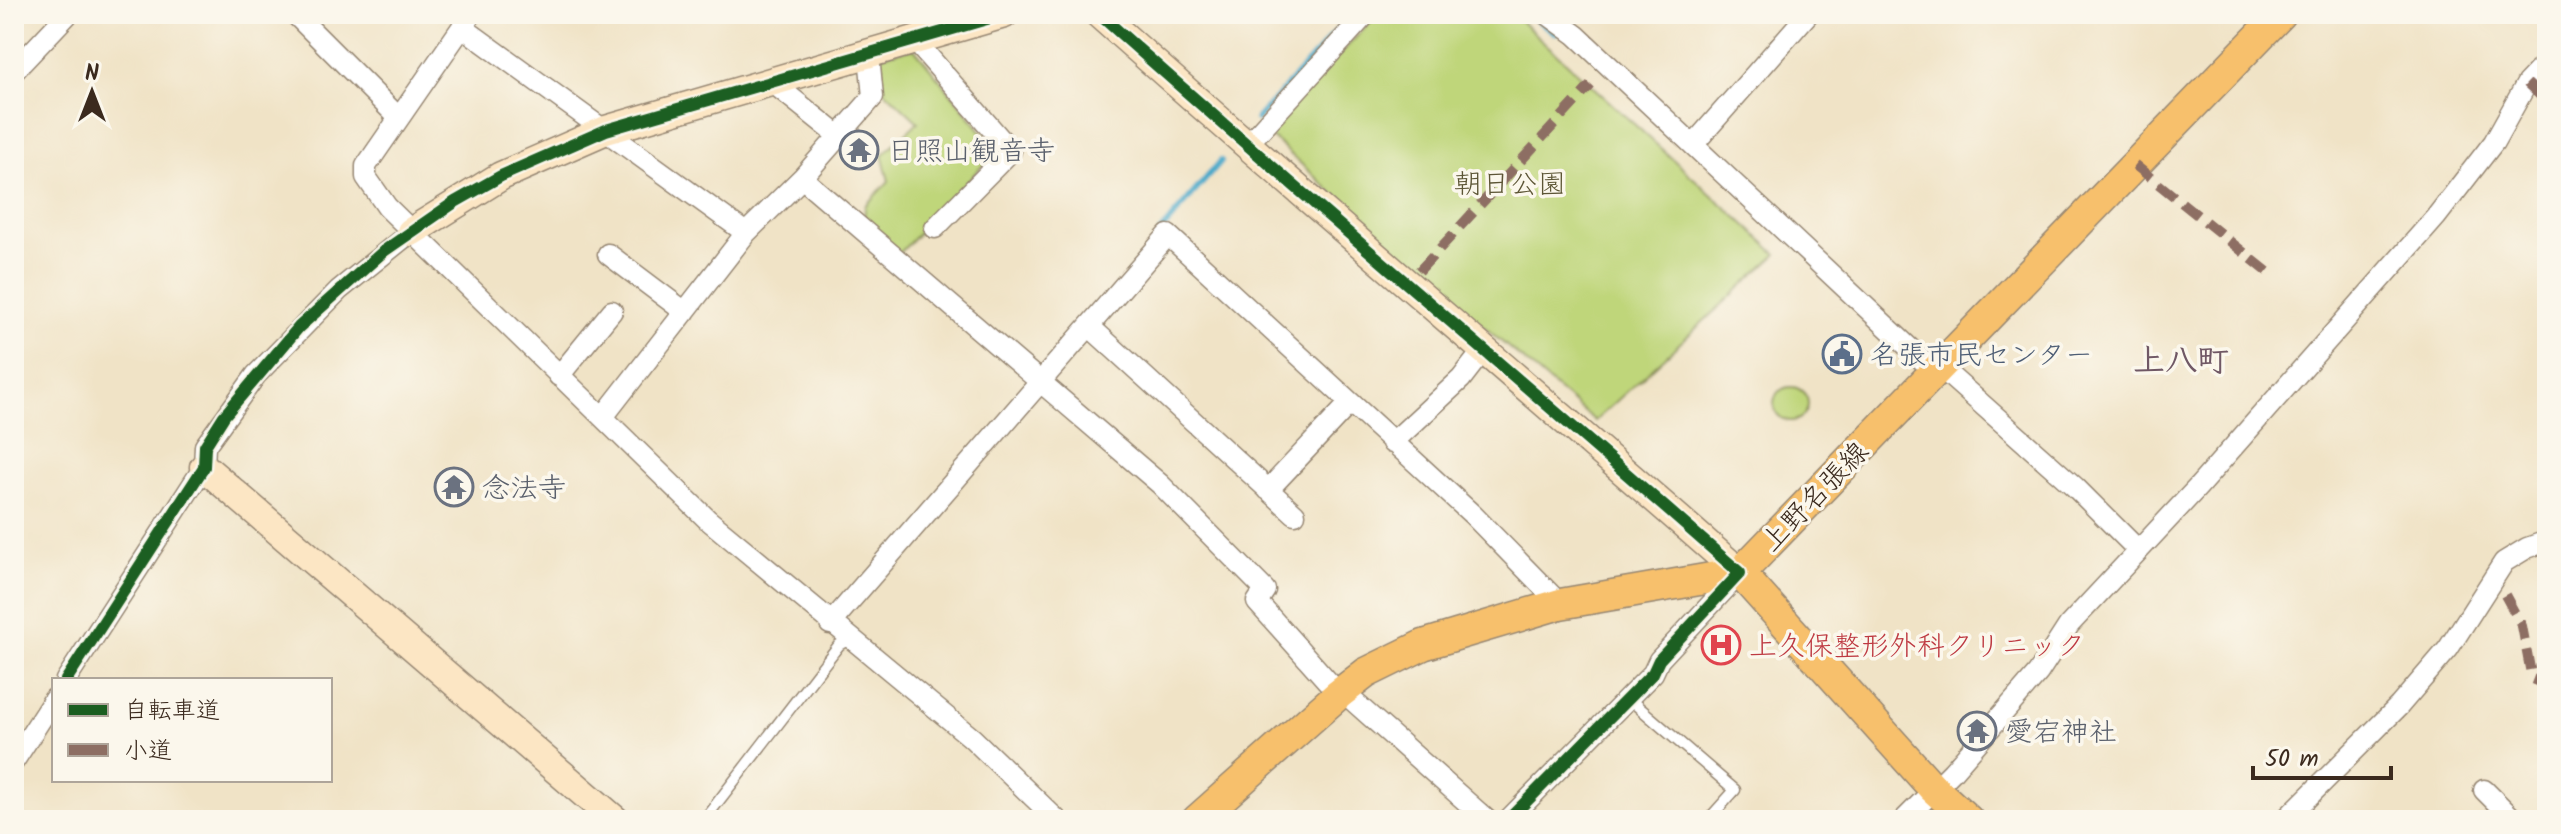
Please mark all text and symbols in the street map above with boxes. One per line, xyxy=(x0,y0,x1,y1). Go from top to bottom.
north arrow xyxy=(52,52,132,132)
text: N xyxy=(85,57,99,92)
temple icon: 日照山観音寺 xyxy=(838,129,880,171)
place label: 日照山観音寺 xyxy=(887,130,1055,175)
park label: 朝日公園 xyxy=(1454,163,1566,208)
public building icon: 名張市民センター xyxy=(1821,333,1863,375)
place label: 名張市民センター xyxy=(1870,334,2093,379)
district label: 上八町 xyxy=(2133,337,2229,388)
street label: 上野名張線 xyxy=(1751,432,1881,564)
temple icon: 念法寺 xyxy=(433,466,475,508)
place label: 念法寺 xyxy=(482,467,566,512)
hospital icon: 上久保整形外科クリニック xyxy=(1700,624,1742,666)
place label: 上久保整形外科クリニック xyxy=(1749,625,2085,670)
legend xyxy=(52,678,332,782)
text: 自転車道 xyxy=(124,692,220,731)
temple icon: 愛宕神社 xyxy=(1956,710,1998,752)
place label: 愛宕神社 xyxy=(2005,711,2117,756)
scale bar xyxy=(2253,730,2391,780)
text: 小道 xyxy=(124,732,172,771)
text: 50 m xyxy=(2265,740,2319,779)

